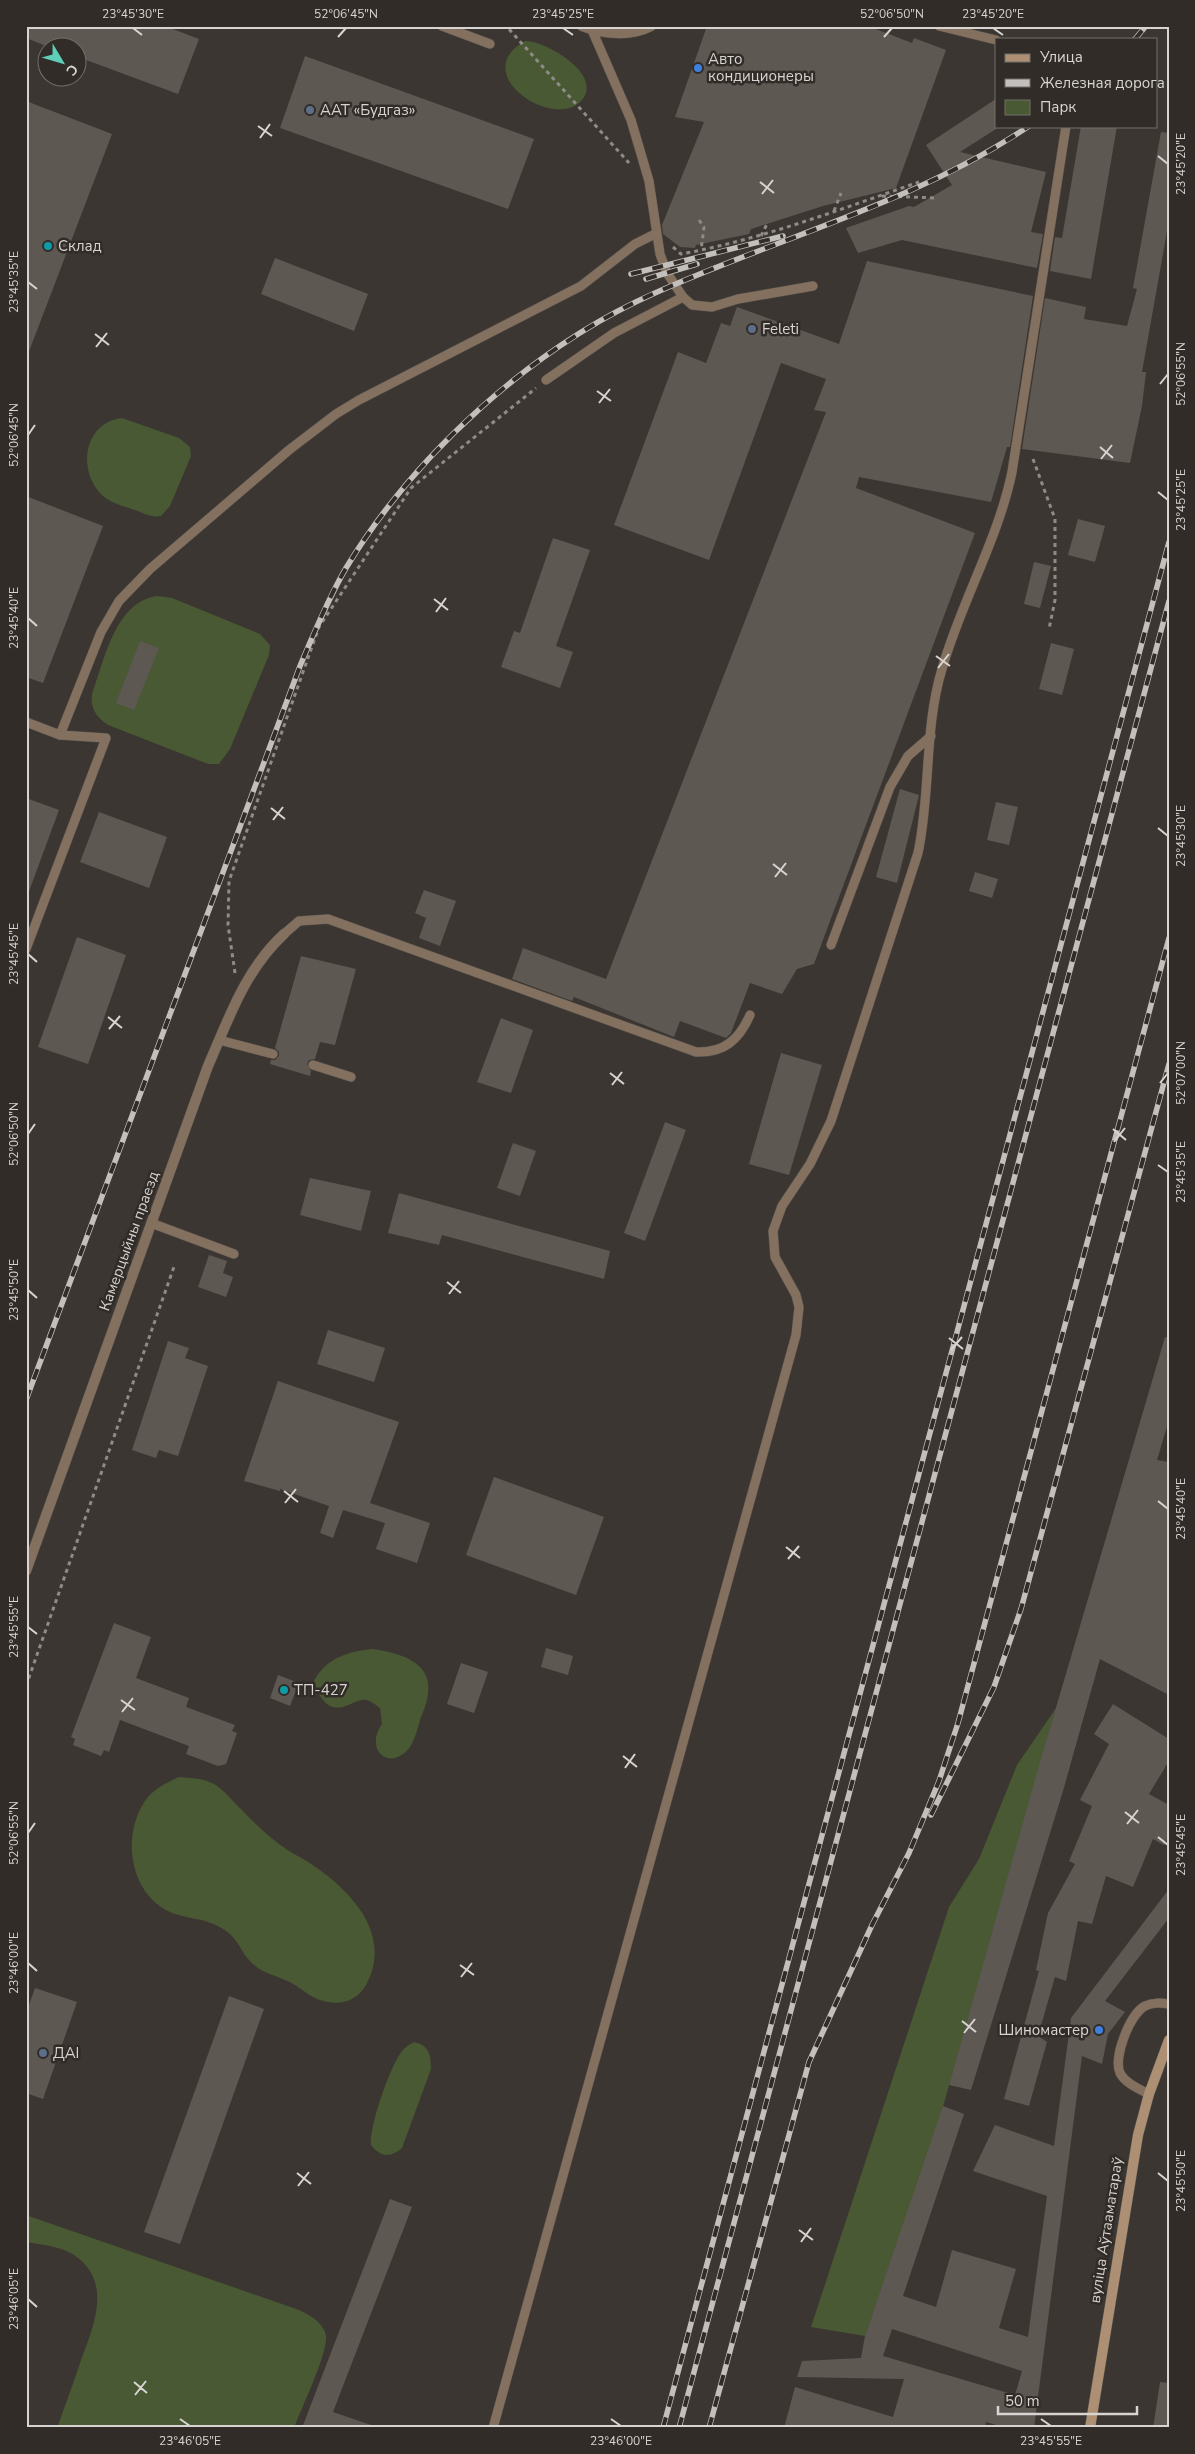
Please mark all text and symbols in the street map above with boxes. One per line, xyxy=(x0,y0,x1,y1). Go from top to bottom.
text: 23°45'30"E xyxy=(102,6,164,22)
text: 52°06'45"N xyxy=(314,6,378,22)
text: 23°45'25"E xyxy=(532,6,594,22)
text: 52°06'50"N xyxy=(860,6,924,22)
text: 23°45'20"E xyxy=(962,6,1024,22)
north arrow xyxy=(38,38,88,88)
legend xyxy=(995,38,1158,128)
text: Улица xyxy=(1039,47,1083,67)
place label: Авто кондиционеры xyxy=(708,49,814,86)
text: С xyxy=(61,60,82,80)
marker: Авто кондиционеры xyxy=(692,62,704,74)
text: Железная дорога xyxy=(1040,73,1165,93)
text: Парк xyxy=(1040,97,1076,117)
place label: ААТ «Будгаз» xyxy=(320,100,415,120)
marker: ААТ «Будгаз» xyxy=(304,104,316,116)
text: 23°45'20"E xyxy=(1173,133,1189,195)
place label: Склад xyxy=(58,236,102,256)
marker: Склад xyxy=(42,240,54,252)
text: 23°45'35"E xyxy=(6,251,22,313)
place label: Feleti xyxy=(762,319,799,339)
marker: Feleti xyxy=(746,323,758,335)
text: 52°06'55"N xyxy=(1173,342,1189,406)
text: 52°06'45"N xyxy=(6,403,22,467)
text: 23°45'25"E xyxy=(1173,469,1189,531)
text: 23°45'40"E xyxy=(6,587,22,649)
text: 23°45'30"E xyxy=(1173,805,1189,867)
text: 23°45'45"E xyxy=(6,923,22,985)
text: 52°07'00"N xyxy=(1173,1041,1189,1105)
text: 52°06'50"N xyxy=(6,1102,22,1166)
text: 23°45'35"E xyxy=(1173,1141,1189,1203)
street label: Камерцыйны праезд xyxy=(94,1168,164,1314)
text: 23°45'50"E xyxy=(6,1259,22,1321)
text: 23°45'40"E xyxy=(1173,1478,1189,1540)
text: 23°45'55"E xyxy=(6,1596,22,1658)
place label: ТП-427 xyxy=(294,1680,348,1700)
marker: ТП-427 xyxy=(278,1684,290,1696)
text: 52°06'55"N xyxy=(6,1801,22,1865)
text: 23°45'45"E xyxy=(1173,1814,1189,1876)
text: 23°46'00"E xyxy=(6,1932,22,1994)
place label: Шиномастер xyxy=(998,2020,1089,2040)
marker: Шиномастер xyxy=(1093,2024,1105,2036)
place label: ДАІ xyxy=(53,2043,79,2063)
marker: ДАІ xyxy=(37,2047,49,2059)
text: 23°45'50"E xyxy=(1173,2150,1189,2212)
street label: вуліца Аўтааматараў xyxy=(1085,2155,1127,2304)
text: 23°46'05"E xyxy=(6,2268,22,2330)
scale bar xyxy=(998,2384,1136,2416)
text: 50 m xyxy=(1005,2391,1040,2411)
text: 23°46'05"E xyxy=(159,2433,221,2449)
text: 23°46'00"E xyxy=(590,2433,652,2449)
text: 23°45'55"E xyxy=(1020,2433,1082,2449)

